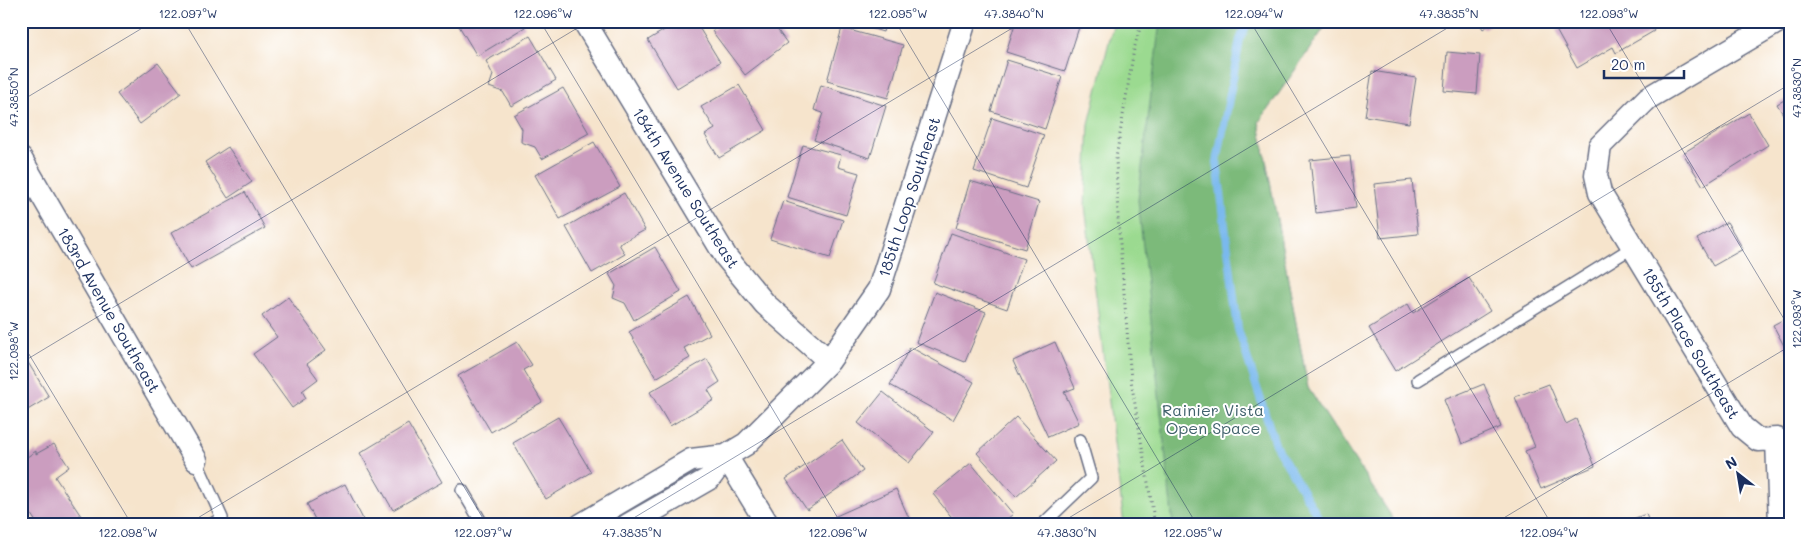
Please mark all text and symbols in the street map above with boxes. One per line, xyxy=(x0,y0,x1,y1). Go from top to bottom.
text: 122.097°W xyxy=(159,5,217,21)
text: 122.096°W xyxy=(513,5,573,21)
text: 122.095°W xyxy=(869,5,927,21)
text: 47.3840°N xyxy=(984,5,1044,21)
text: 122.094°W xyxy=(1225,5,1283,21)
text: 47.3835°N xyxy=(1419,5,1479,21)
text: 122.093°W xyxy=(1580,5,1638,21)
scale bar xyxy=(1604,48,1684,80)
text: 20 m xyxy=(1611,54,1645,74)
text: 47.3830°N xyxy=(1788,58,1804,118)
text: 47.3850°N xyxy=(5,67,21,127)
street label: 184th Avenue Southeast xyxy=(628,103,745,272)
street label: 185th Loop Southeast xyxy=(873,114,944,280)
street label: 183rd Avenue Southeast xyxy=(53,223,166,396)
street label: 185th Place Southeast xyxy=(1638,263,1745,423)
text: 122.093°W xyxy=(1788,290,1804,348)
text: 122.098°W xyxy=(5,321,21,381)
park label: Rainier Vista Open Space xyxy=(1162,399,1264,438)
north arrow xyxy=(1714,448,1764,498)
text: N xyxy=(1722,452,1741,473)
text: 122.098°W xyxy=(98,524,158,540)
text: 122.097°W xyxy=(454,524,512,540)
text: 47.3835°N xyxy=(602,524,662,540)
text: 122.096°W xyxy=(808,524,868,540)
text: 47.3830°N xyxy=(1037,524,1097,540)
text: 122.095°W xyxy=(1164,524,1222,540)
text: 122.094°W xyxy=(1520,524,1578,540)

